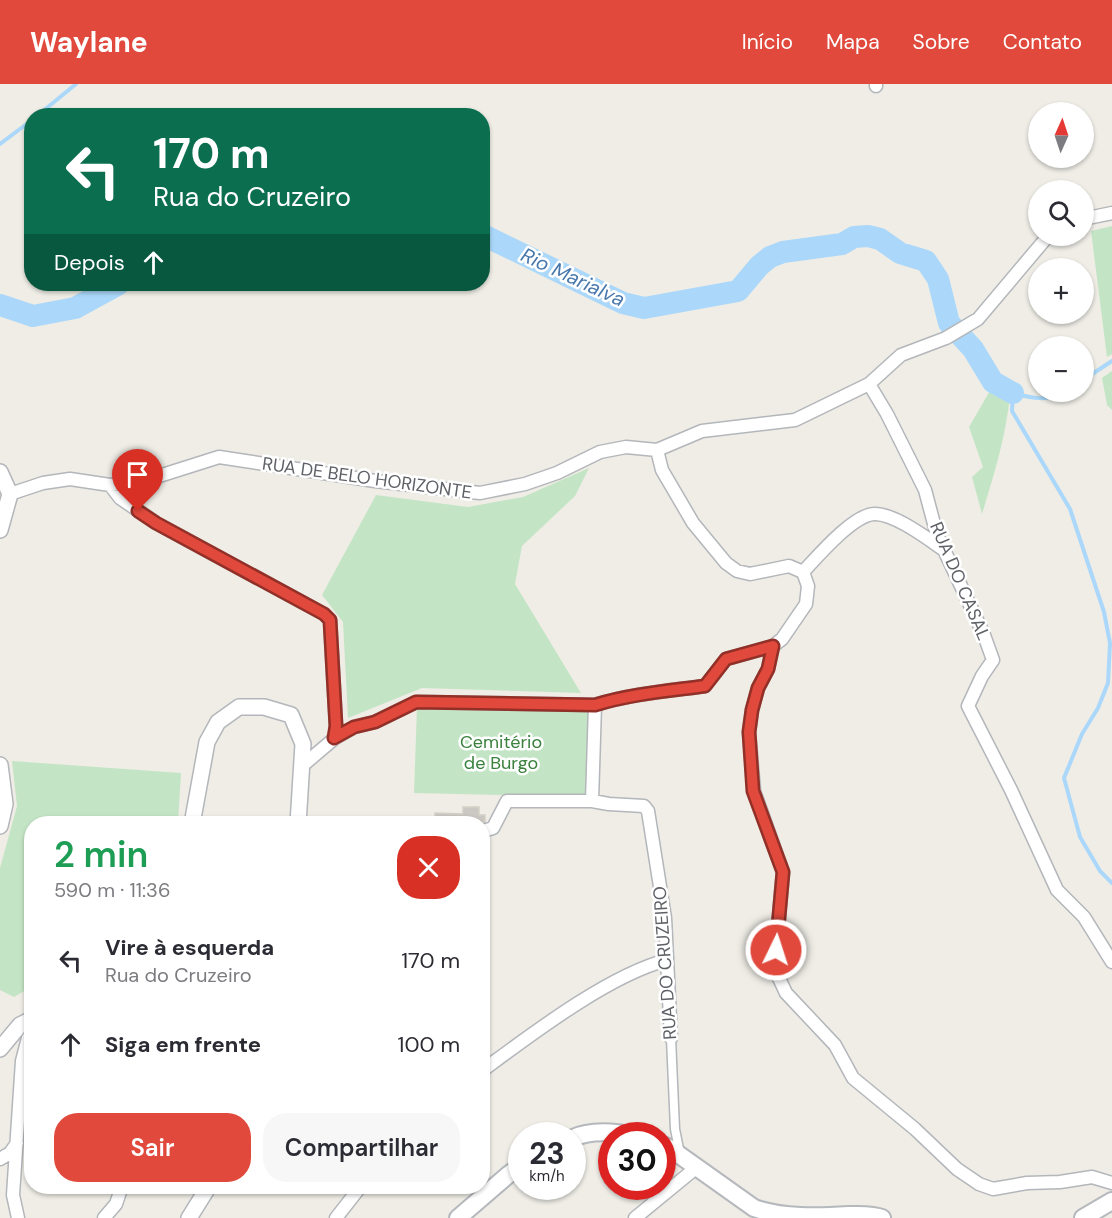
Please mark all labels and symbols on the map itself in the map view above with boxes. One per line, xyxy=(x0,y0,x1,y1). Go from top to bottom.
north arrow xyxy=(1028,102,1094,168)
water label: Rio Marialva xyxy=(517,242,629,312)
pin xyxy=(112,449,163,511)
street label: RUA DE BELO HORIZONTE xyxy=(261,451,473,505)
street label: RUA DO CASAL xyxy=(924,518,996,644)
park label: Cemitério de Burgo xyxy=(460,730,542,775)
street label: RUA DO CRUZEIRO xyxy=(648,885,682,1041)
position arrow xyxy=(744,918,808,982)
speed limit sign: 30 xyxy=(598,1122,676,1200)

